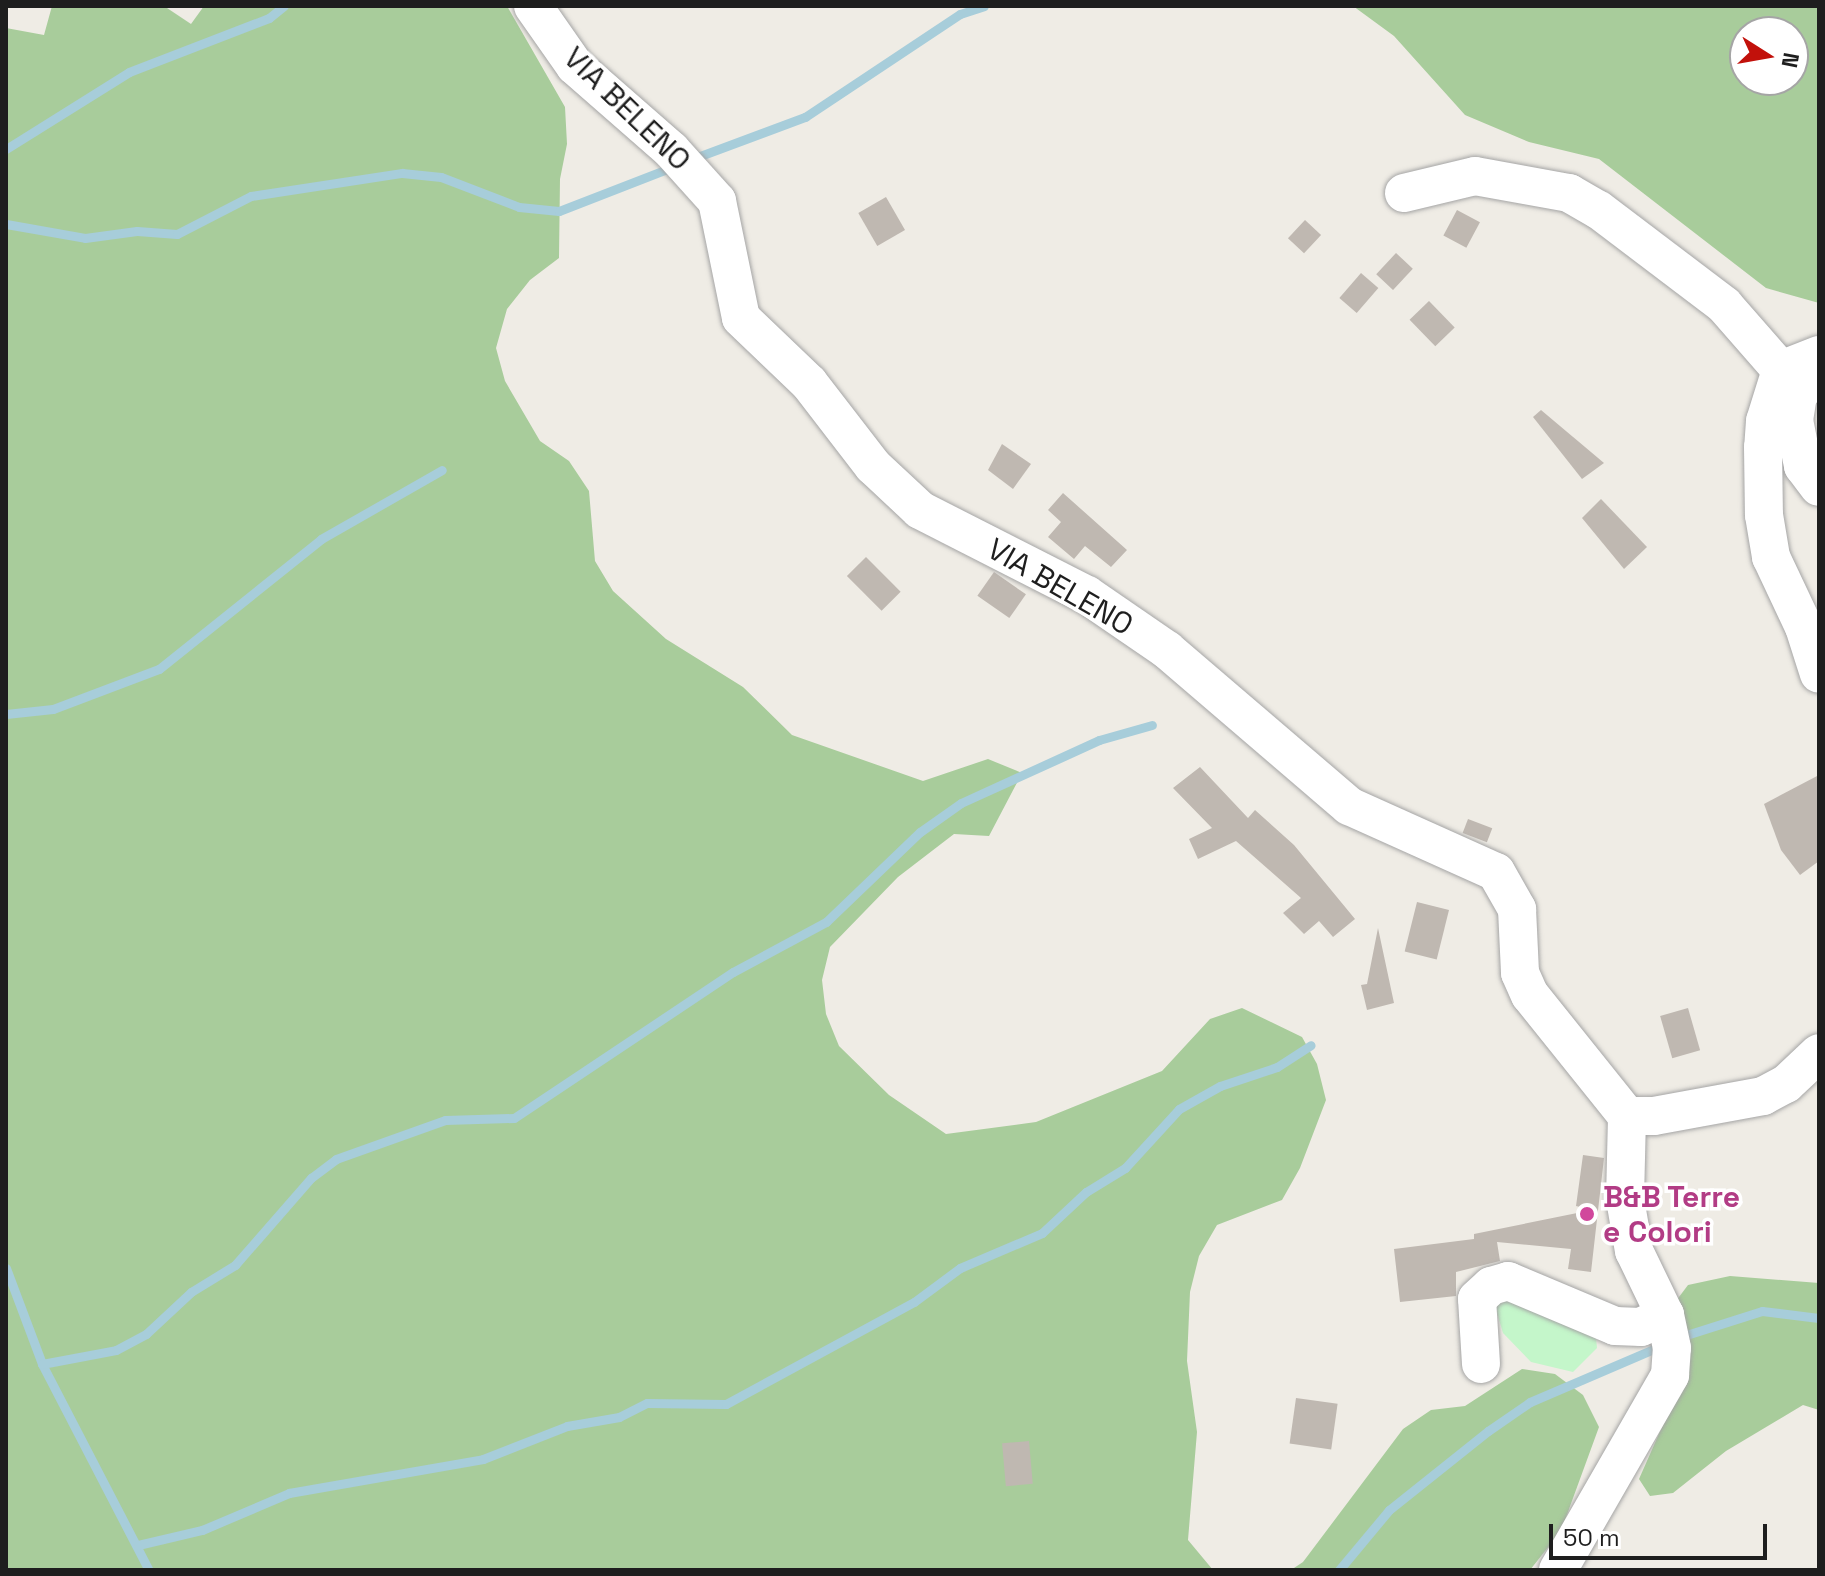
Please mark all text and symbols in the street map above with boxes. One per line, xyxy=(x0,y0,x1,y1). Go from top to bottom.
north arrow xyxy=(1729,16,1809,96)
street label: VIA BELENO xyxy=(556,40,698,178)
text: N xyxy=(1775,50,1806,70)
street label: VIA BELENO xyxy=(981,531,1139,643)
place label: B&B Terre e Colori xyxy=(1603,1179,1741,1250)
marker: B&B Terre e Colori xyxy=(1578,1205,1596,1223)
scale bar xyxy=(1553,1508,1771,1558)
text: 50 m xyxy=(1563,1522,1620,1553)

